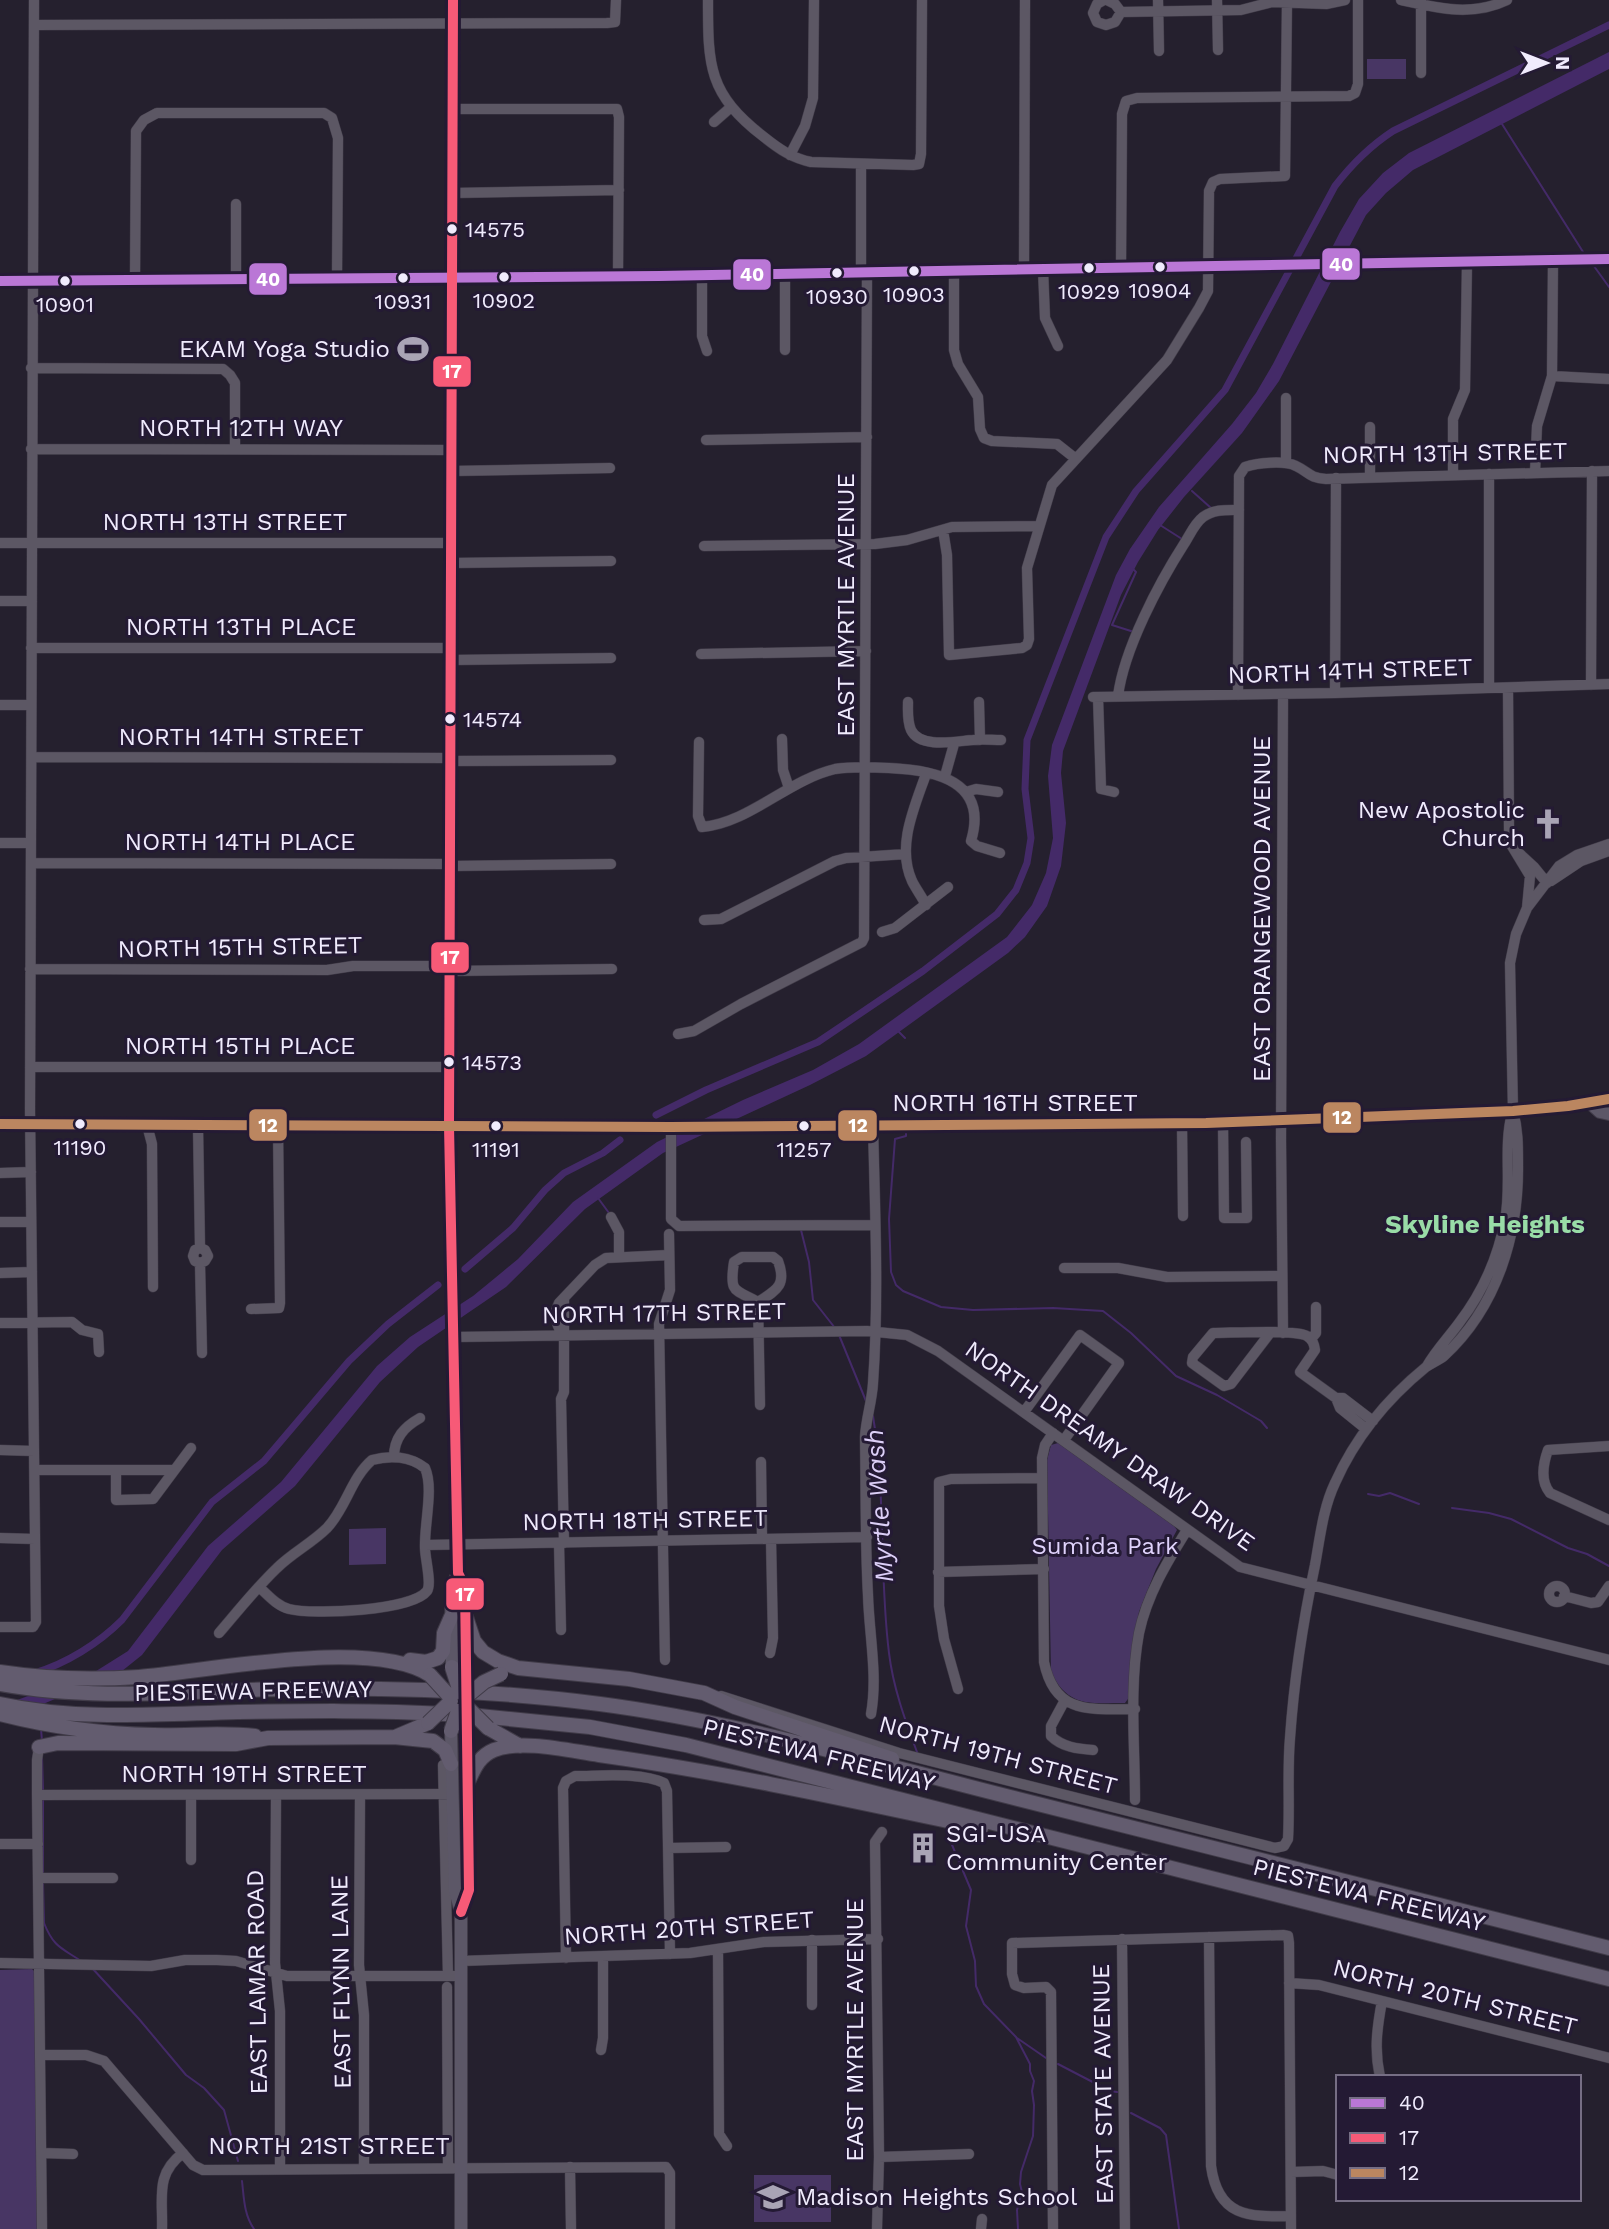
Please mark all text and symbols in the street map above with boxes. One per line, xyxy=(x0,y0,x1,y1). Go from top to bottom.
north arrow xyxy=(1511,28,1581,98)
text: N xyxy=(1551,56,1574,70)
place label: 14575 xyxy=(465,217,525,242)
marker: 14575 xyxy=(445,222,459,236)
line badge: 40 xyxy=(1321,247,1361,281)
text: 40 xyxy=(1329,253,1353,276)
line badge: 40 xyxy=(732,258,772,291)
marker: 10904 xyxy=(1153,260,1167,274)
marker: 10929 xyxy=(1082,261,1096,275)
line badge: 40 xyxy=(248,262,288,296)
text: 40 xyxy=(740,263,764,286)
marker: 10903 xyxy=(907,264,921,278)
marker: 10930 xyxy=(830,266,844,280)
text: 40 xyxy=(256,268,280,291)
marker: 10902 xyxy=(497,270,511,284)
marker: 10931 xyxy=(396,271,410,285)
marker: 10901 xyxy=(58,274,72,288)
place label: 10904 xyxy=(1129,278,1191,303)
place label: 10929 xyxy=(1058,279,1120,304)
place label: 10903 xyxy=(883,282,945,307)
place label: 10930 xyxy=(806,284,868,309)
place label: 10902 xyxy=(473,288,535,313)
place label: 10931 xyxy=(375,289,431,314)
place label: 10901 xyxy=(36,292,94,317)
sports icon: EKAM Yoga Studio xyxy=(396,332,430,366)
place label: EKAM Yoga Studio xyxy=(179,335,390,363)
line badge: 17 xyxy=(432,355,472,388)
text: 17 xyxy=(442,360,462,383)
street label: NORTH 12TH WAY xyxy=(139,414,343,442)
street label: NORTH 13TH STREET xyxy=(1322,437,1568,469)
street label: EAST MYRTLE AVENUE xyxy=(832,473,860,737)
street label: NORTH 13TH STREET xyxy=(103,508,347,536)
street label: NORTH 13TH PLACE xyxy=(126,613,356,641)
street label: NORTH 14TH STREET xyxy=(1227,653,1473,689)
place label: 14574 xyxy=(463,707,522,732)
marker: 14574 xyxy=(443,712,457,726)
street label: NORTH 14TH STREET xyxy=(119,723,363,751)
street label: EAST ORANGEWOOD AVENUE xyxy=(1248,736,1276,1082)
place label: New Apostolic Church xyxy=(1358,796,1525,852)
church icon: New Apostolic Church xyxy=(1531,807,1565,841)
street label: NORTH 14TH PLACE xyxy=(125,828,355,856)
street label: NORTH 15TH STREET xyxy=(117,931,363,963)
line badge: 17 xyxy=(430,941,470,974)
text: 17 xyxy=(440,946,460,969)
street label: NORTH 15TH PLACE xyxy=(125,1032,355,1060)
place label: 14573 xyxy=(462,1050,522,1075)
marker: 14573 xyxy=(442,1055,456,1069)
street label: NORTH 16TH STREET xyxy=(892,1089,1138,1117)
line badge: 12 xyxy=(1322,1101,1362,1134)
text: 12 xyxy=(1332,1106,1352,1129)
line badge: 12 xyxy=(248,1108,288,1142)
line badge: 12 xyxy=(837,1109,878,1142)
text: 12 xyxy=(258,1114,278,1137)
text: 12 xyxy=(848,1114,868,1137)
marker: 11190 xyxy=(73,1117,87,1131)
marker: 11191 xyxy=(489,1119,503,1133)
marker: 11257 xyxy=(797,1119,811,1133)
place label: 11190 xyxy=(54,1135,107,1160)
place label: 11191 xyxy=(472,1137,520,1162)
place label: 11257 xyxy=(776,1137,832,1162)
district label: Skyline Heights xyxy=(1385,1209,1585,1239)
street label: NORTH 17TH STREET xyxy=(542,1297,786,1329)
street label: NORTH DREAMY DRAW DRIVE xyxy=(960,1335,1260,1557)
water label: Myrtle Wash xyxy=(859,1428,899,1584)
street label: NORTH 18TH STREET xyxy=(522,1504,768,1536)
park label: Sumida Park xyxy=(1031,1532,1179,1560)
line badge: 17 xyxy=(445,1577,485,1611)
text: 17 xyxy=(455,1583,475,1606)
street label: PIESTEWA FREEWAY xyxy=(134,1675,373,1707)
street label: NORTH 19TH STREET xyxy=(876,1710,1120,1800)
street label: PIESTEWA FREEWAY xyxy=(700,1713,938,1797)
street label: NORTH 19TH STREET xyxy=(121,1760,367,1788)
place label: SGI-USA Community Center xyxy=(946,1820,1168,1876)
building icon: SGI-USA Community Center xyxy=(906,1831,940,1865)
street label: PIESTEWA FREEWAY xyxy=(1250,1853,1488,1937)
street label: EAST LAMAR ROAD xyxy=(241,1869,273,2095)
street label: EAST FLYNN LANE xyxy=(325,1875,357,2089)
street label: EAST MYRTLE AVENUE xyxy=(841,1898,869,2162)
street label: NORTH 20TH STREET xyxy=(563,1905,815,1951)
street label: NORTH 20TH STREET xyxy=(1330,1953,1580,2041)
street label: EAST STATE AVENUE xyxy=(1087,1963,1119,2205)
legend xyxy=(1336,2075,1581,2201)
text: 40 xyxy=(1399,2090,1425,2115)
text: 17 xyxy=(1399,2125,1419,2150)
street label: NORTH 21ST STREET xyxy=(208,2132,450,2160)
text: 12 xyxy=(1399,2160,1419,2185)
school or university icon: Madison Heights School xyxy=(756,2180,790,2214)
place label: Madison Heights School xyxy=(796,2183,1078,2211)

